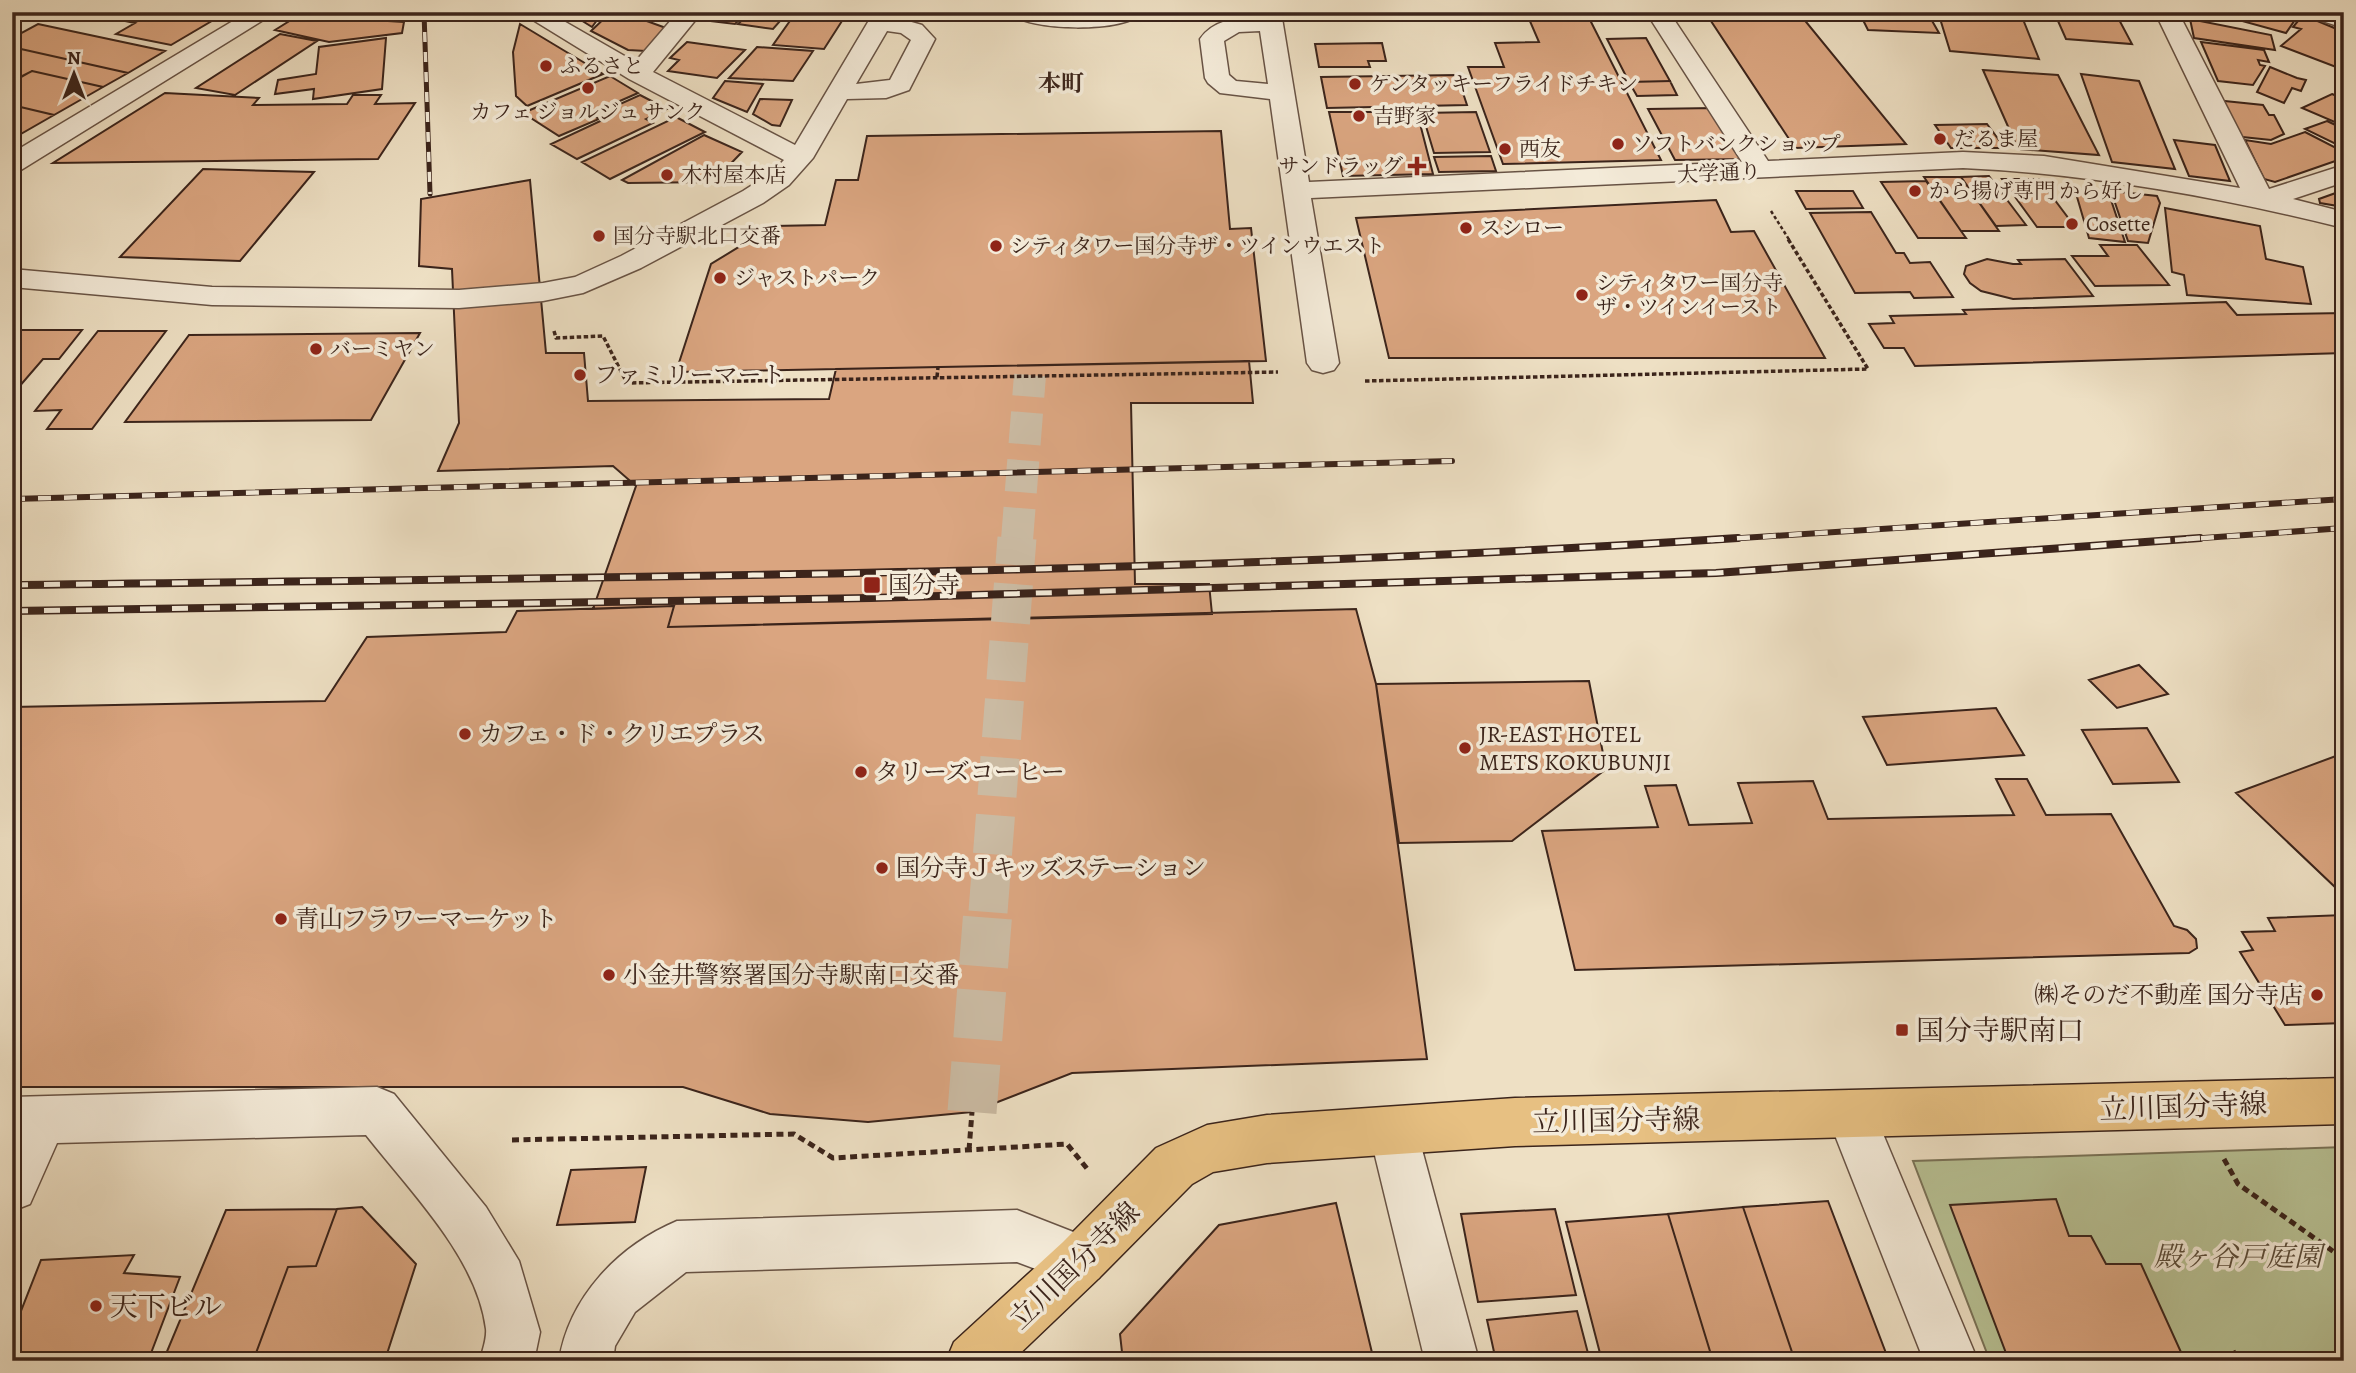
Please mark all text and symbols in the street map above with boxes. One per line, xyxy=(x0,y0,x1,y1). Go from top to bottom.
north arrow xyxy=(38,38,108,108)
text: N xyxy=(67,45,81,71)
place label: ふるさと xyxy=(560,52,644,80)
marker: ふるさと xyxy=(538,58,554,74)
district label: 本町 xyxy=(1038,68,1084,99)
place label: ケンタッキーフライドチキン xyxy=(1369,70,1638,98)
marker: ケンタッキーフライドチキン xyxy=(1347,76,1363,92)
marker: カフェ ジョルジュ サンク xyxy=(580,80,596,96)
place label: カフェ ジョルジュ サンク xyxy=(470,98,706,126)
place label: 吉野家 xyxy=(1373,102,1436,130)
marker: 吉野家 xyxy=(1351,108,1367,124)
place label: だるま屋 xyxy=(1954,125,2038,153)
place label: ソフトバンクショップ xyxy=(1632,130,1841,158)
marker: だるま屋 xyxy=(1932,131,1948,147)
place label: 西友 xyxy=(1519,135,1561,163)
marker: ソフトバンクショップ xyxy=(1610,136,1626,152)
marker: 西友 xyxy=(1497,141,1513,157)
place label: サンドラッグ xyxy=(1278,152,1403,180)
street label: 大学通り xyxy=(1676,157,1762,189)
marker: サンドラッグ xyxy=(1409,158,1425,174)
place label: 木村屋本店 xyxy=(681,161,786,189)
marker: 木村屋本店 xyxy=(659,167,675,183)
place label: から揚げ専門 から好し xyxy=(1929,177,2143,205)
marker: から揚げ専門 から好し xyxy=(1907,183,1923,199)
place label: Cosette xyxy=(2086,210,2150,238)
place label: スシロー xyxy=(1480,214,1564,242)
marker: Cosette xyxy=(2064,216,2080,232)
marker: スシロー xyxy=(1458,220,1474,236)
place label: 国分寺駅北口交番 xyxy=(613,222,781,250)
marker: 国分寺駅北口交番 xyxy=(591,228,607,244)
place label: シティタワー国分寺ザ・ツインウエスト xyxy=(1010,232,1385,260)
marker: シティタワー国分寺ザ・ツインウエスト xyxy=(988,238,1004,254)
place label: ジャストパーク xyxy=(734,264,880,292)
place label: シティタワー国分寺 ザ・ツインイースト xyxy=(1596,269,1783,321)
marker: ジャストパーク xyxy=(712,270,728,286)
marker: シティタワー国分寺 ザ・ツインイースト xyxy=(1574,287,1590,303)
place label: バーミヤン xyxy=(330,335,435,363)
marker: バーミヤン xyxy=(308,341,324,357)
place label: ファミリーマート xyxy=(594,359,786,391)
marker: ファミリーマート xyxy=(572,367,588,383)
place label: 国分寺 xyxy=(888,569,960,601)
marker: 国分寺 xyxy=(862,575,882,595)
place label: カフェ・ド・クリエプラス xyxy=(479,718,765,750)
place label: JR-EAST HOTEL METS KOKUBUNJI xyxy=(1479,718,1671,778)
marker: カフェ・ド・クリエプラス xyxy=(457,726,473,742)
marker: JR-EAST HOTEL METS KOKUBUNJI xyxy=(1457,740,1473,756)
place label: タリーズコーヒー xyxy=(875,756,1065,788)
marker: タリーズコーヒー xyxy=(853,764,869,780)
place label: 国分寺Ｊキッズステーション xyxy=(896,852,1206,884)
marker: 国分寺Ｊキッズステーション xyxy=(874,860,890,876)
place label: 青山フラワーマーケット xyxy=(295,903,558,935)
marker: 青山フラワーマーケット xyxy=(273,911,289,927)
place label: 小金井警察署国分寺駅南口交番 xyxy=(623,959,959,991)
marker: 小金井警察署国分寺駅南口交番 xyxy=(601,967,617,983)
place label: ㈱そのだ不動産 国分寺店 xyxy=(2034,979,2303,1011)
marker: ㈱そのだ不動産 国分寺店 xyxy=(2309,987,2325,1003)
place label: 国分寺駅南口 xyxy=(1916,1012,2084,1050)
marker: 国分寺駅南口 xyxy=(1894,1022,1910,1038)
street label: 立川国分寺線 xyxy=(2098,1085,2268,1129)
street label: 立川国分寺線 xyxy=(1532,1101,1700,1141)
street label: 立川国分寺線 xyxy=(1001,1194,1148,1338)
park label: 殿ヶ谷戸庭園 xyxy=(2154,1238,2326,1276)
place label: 天下ビル xyxy=(110,1288,222,1326)
marker: 天下ビル xyxy=(88,1298,104,1314)

